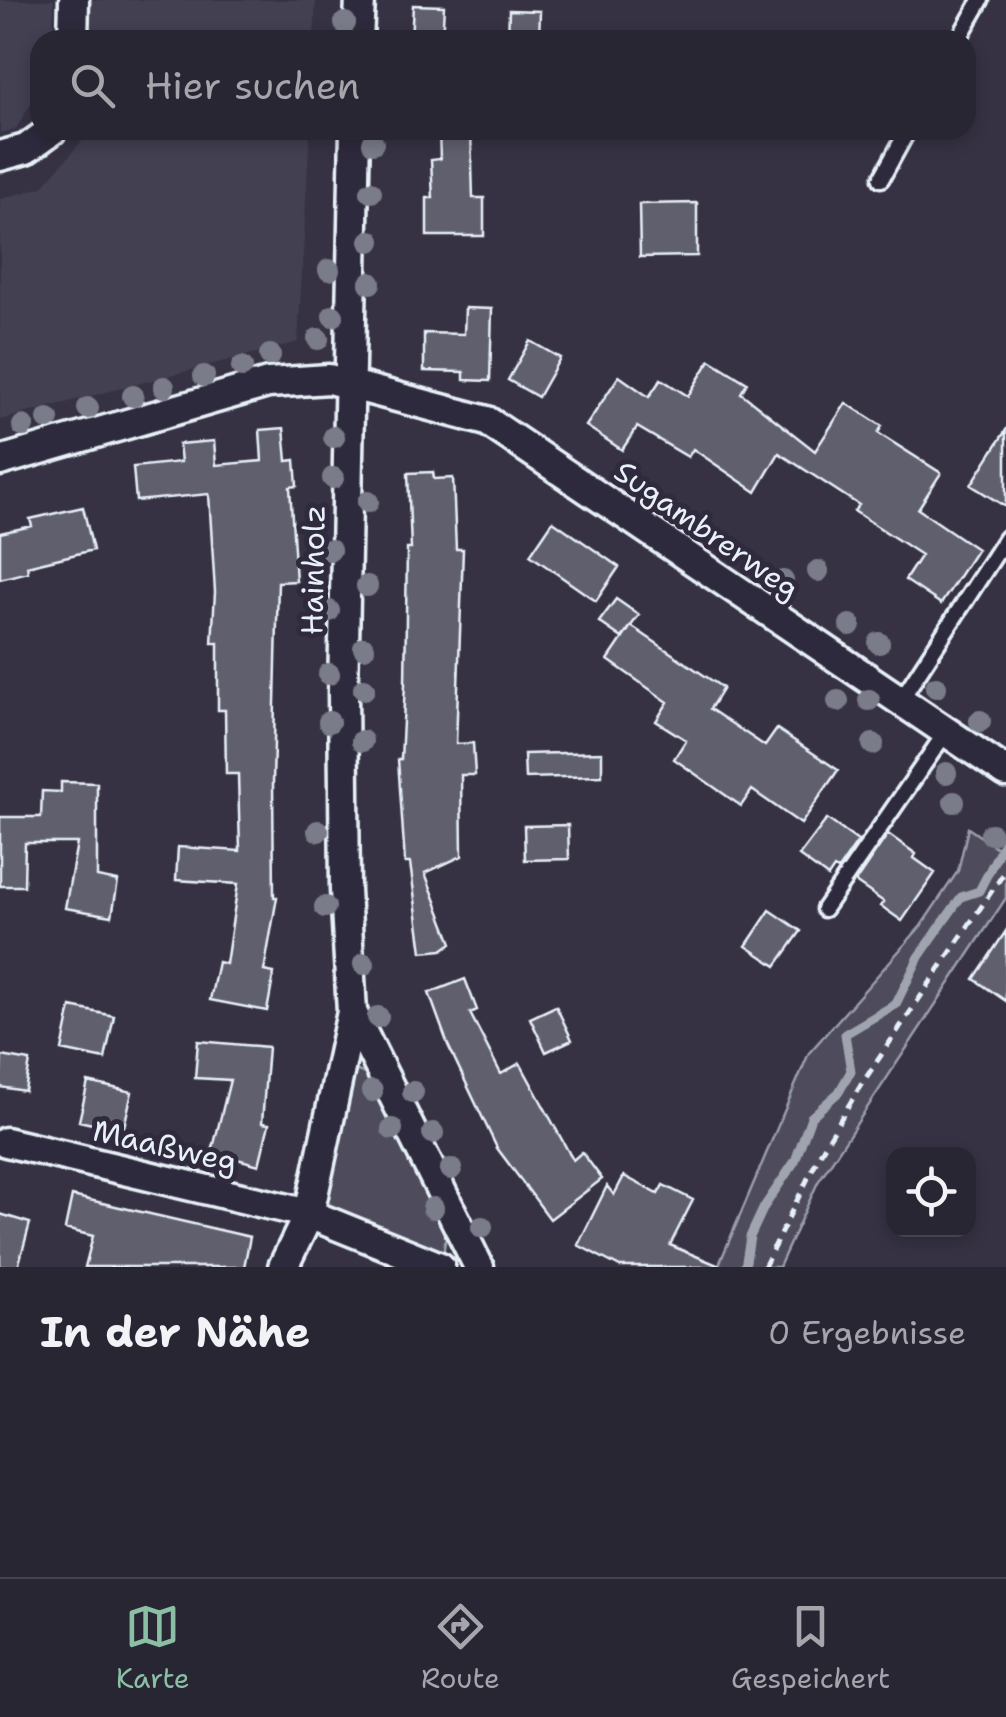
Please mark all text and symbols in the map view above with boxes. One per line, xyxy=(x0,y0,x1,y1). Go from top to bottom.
search box xyxy=(30,30,976,140)
icon: search xyxy=(65,58,120,113)
text: Hier suchen xyxy=(145,60,360,111)
street label: Sugambrerweg xyxy=(606,451,808,609)
street label: Hainholz xyxy=(291,505,335,635)
street label: Maaßweg xyxy=(89,1110,241,1182)
map controls xyxy=(886,1147,976,1237)
button: locate xyxy=(886,1147,976,1237)
text: In der Nähe xyxy=(40,1304,310,1360)
text: 0 Ergebnisse xyxy=(768,1311,966,1354)
tab: Karte xyxy=(116,1599,190,1697)
tab: Route xyxy=(421,1599,500,1697)
tab: Gespeichert xyxy=(731,1599,890,1697)

